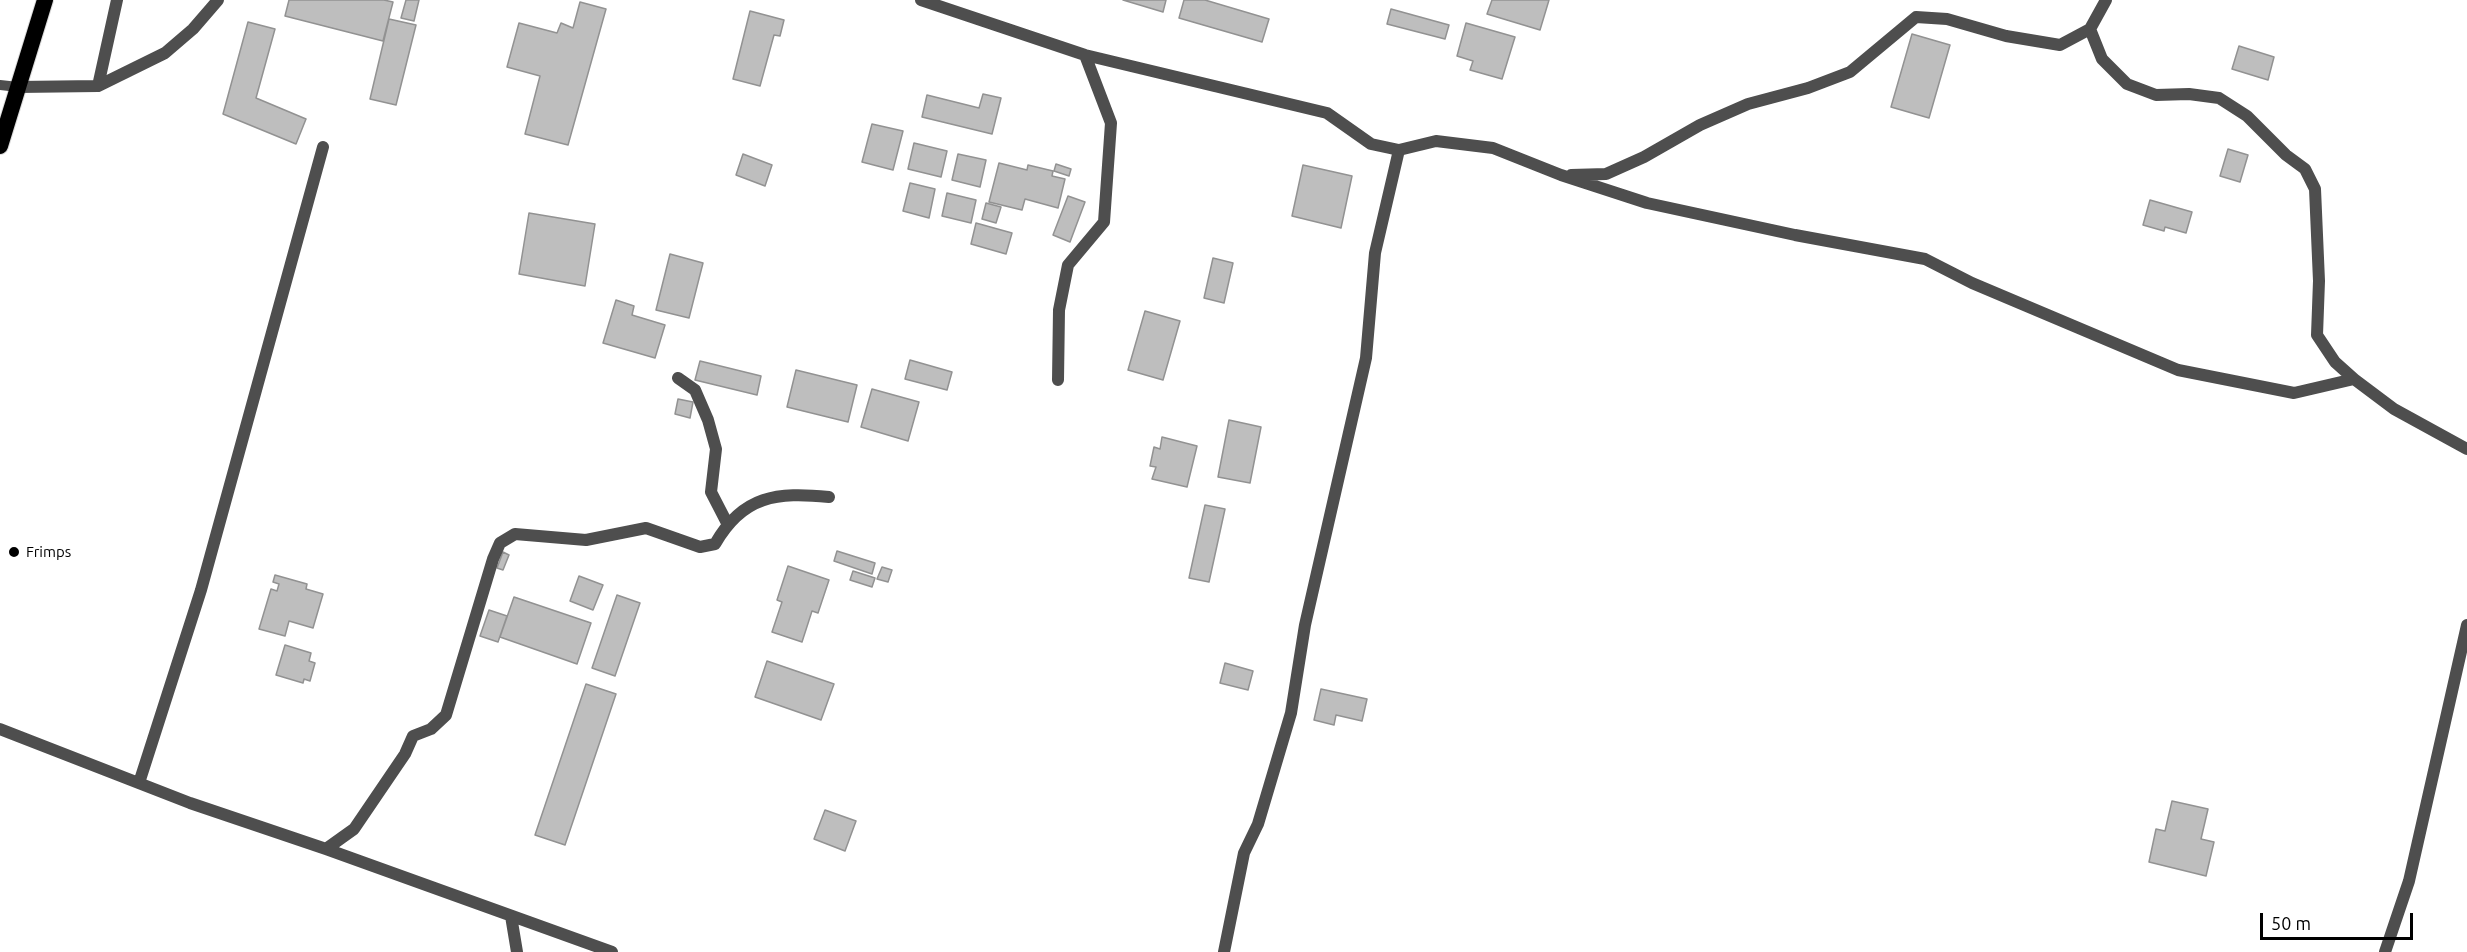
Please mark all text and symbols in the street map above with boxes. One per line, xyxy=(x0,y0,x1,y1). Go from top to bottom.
place label: Frimps xyxy=(26,543,71,561)
marker: Frimps xyxy=(7,545,21,559)
scale bar xyxy=(2263,901,2416,939)
text: 50 m xyxy=(2271,913,2311,933)

